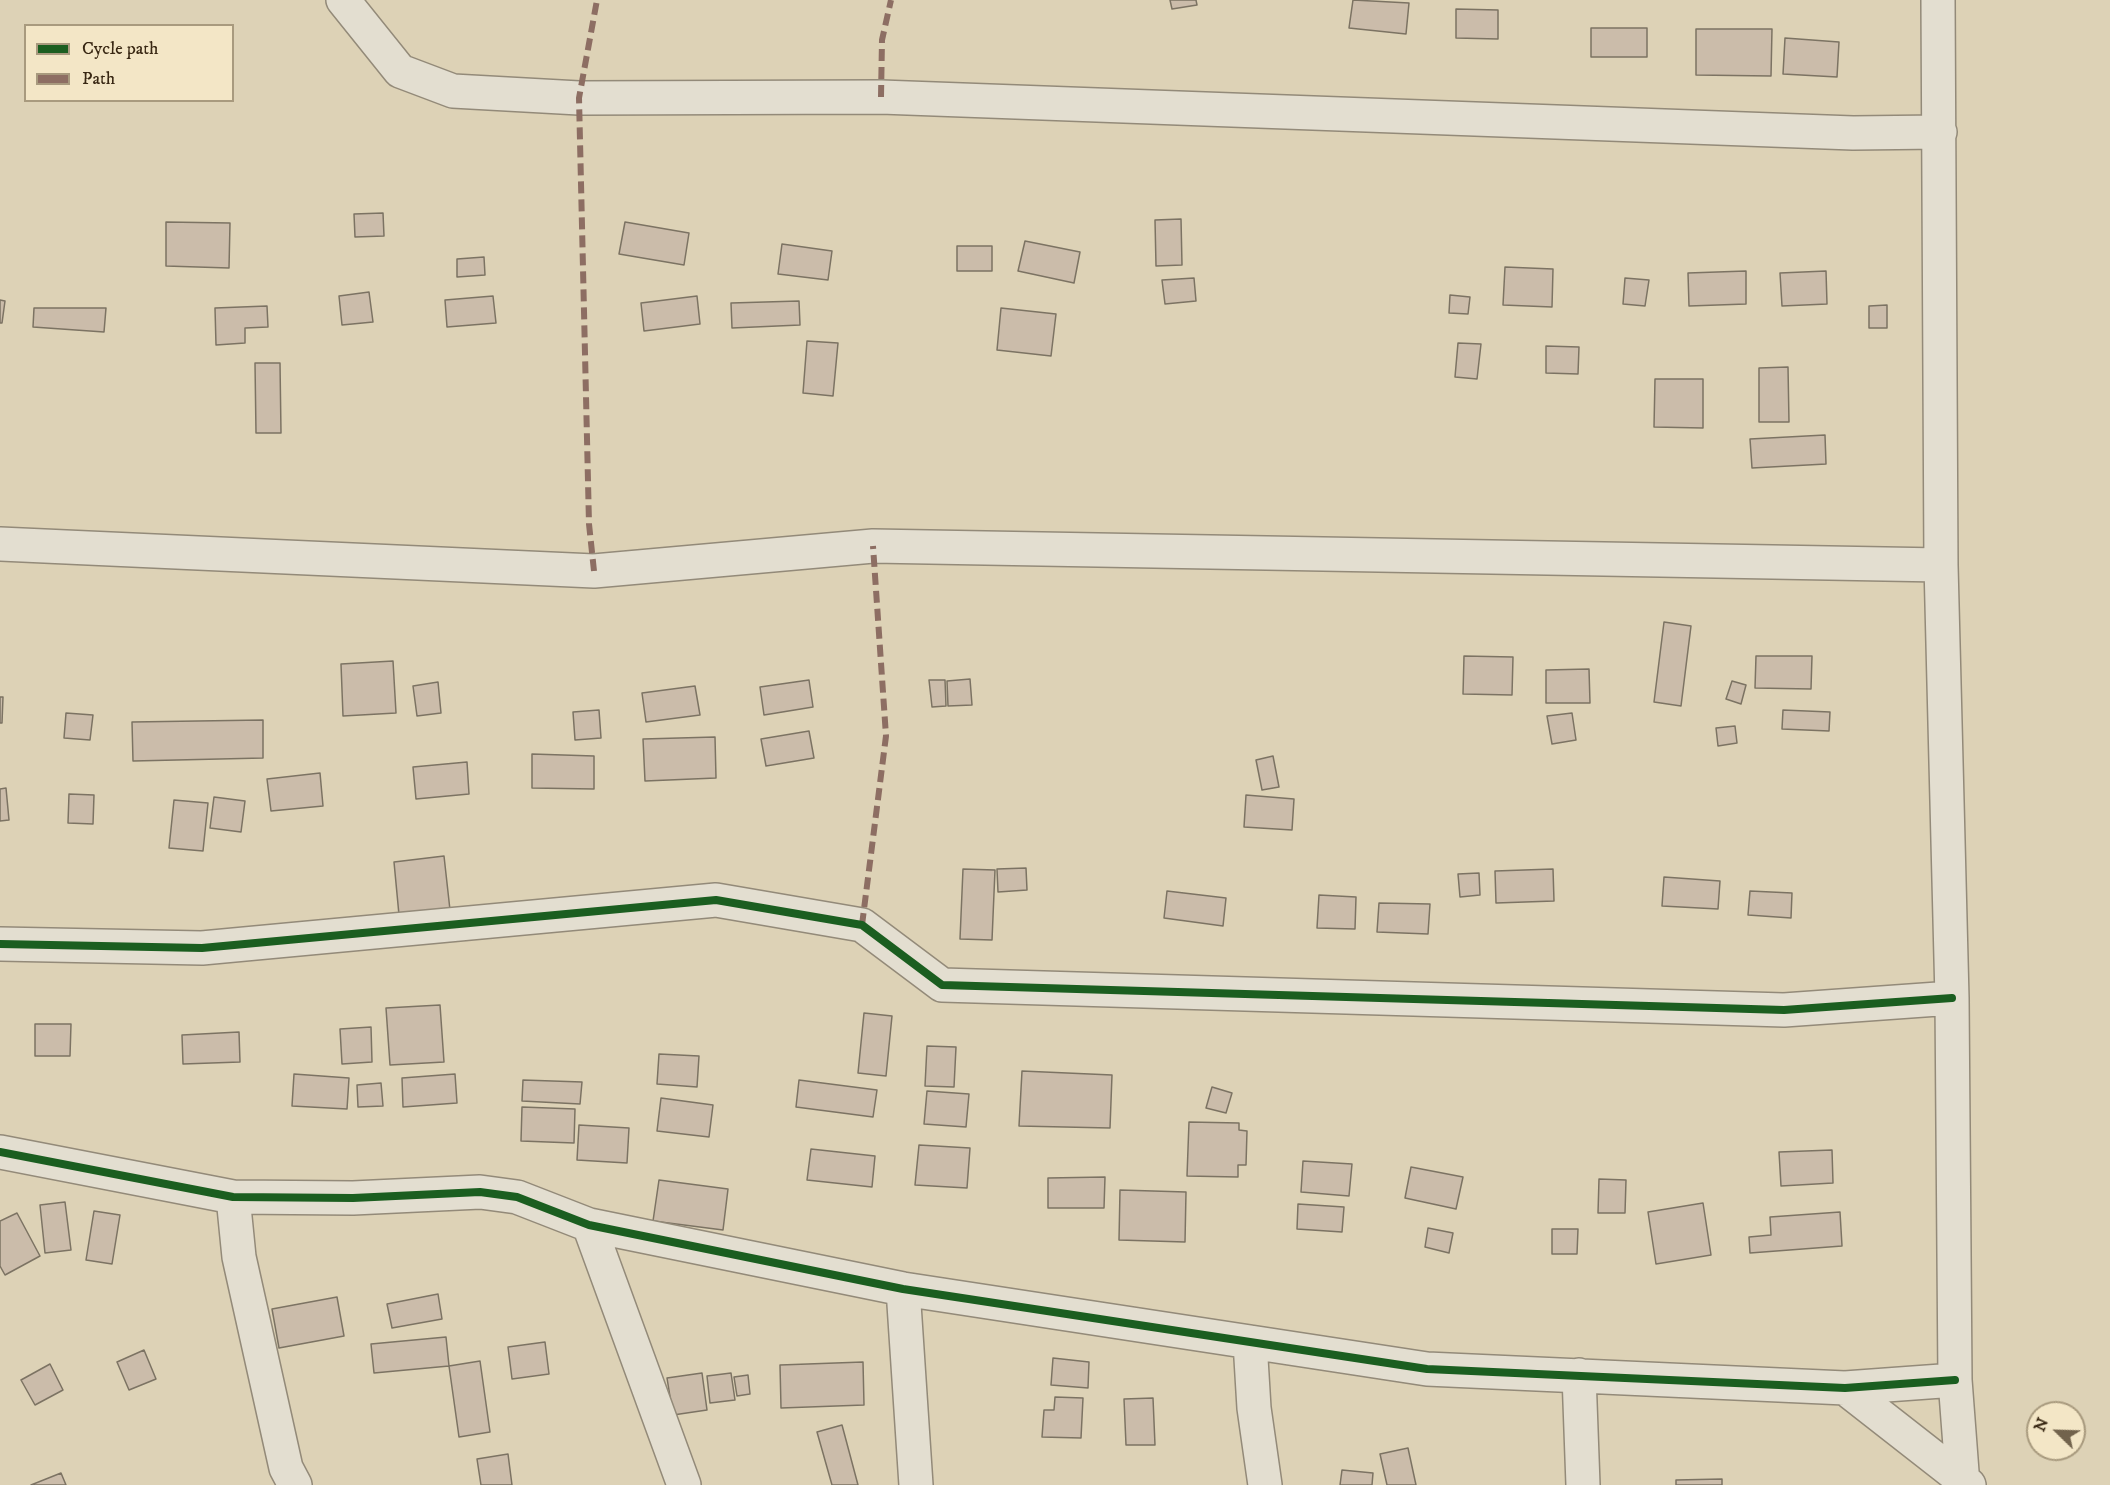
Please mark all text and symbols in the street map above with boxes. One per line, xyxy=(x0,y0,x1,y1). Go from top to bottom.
legend xyxy=(24,24,234,102)
text: Cycle path xyxy=(82,38,159,60)
text: Path xyxy=(82,68,115,90)
north arrow xyxy=(2026,1401,2086,1461)
text: N xyxy=(2029,1415,2053,1435)

